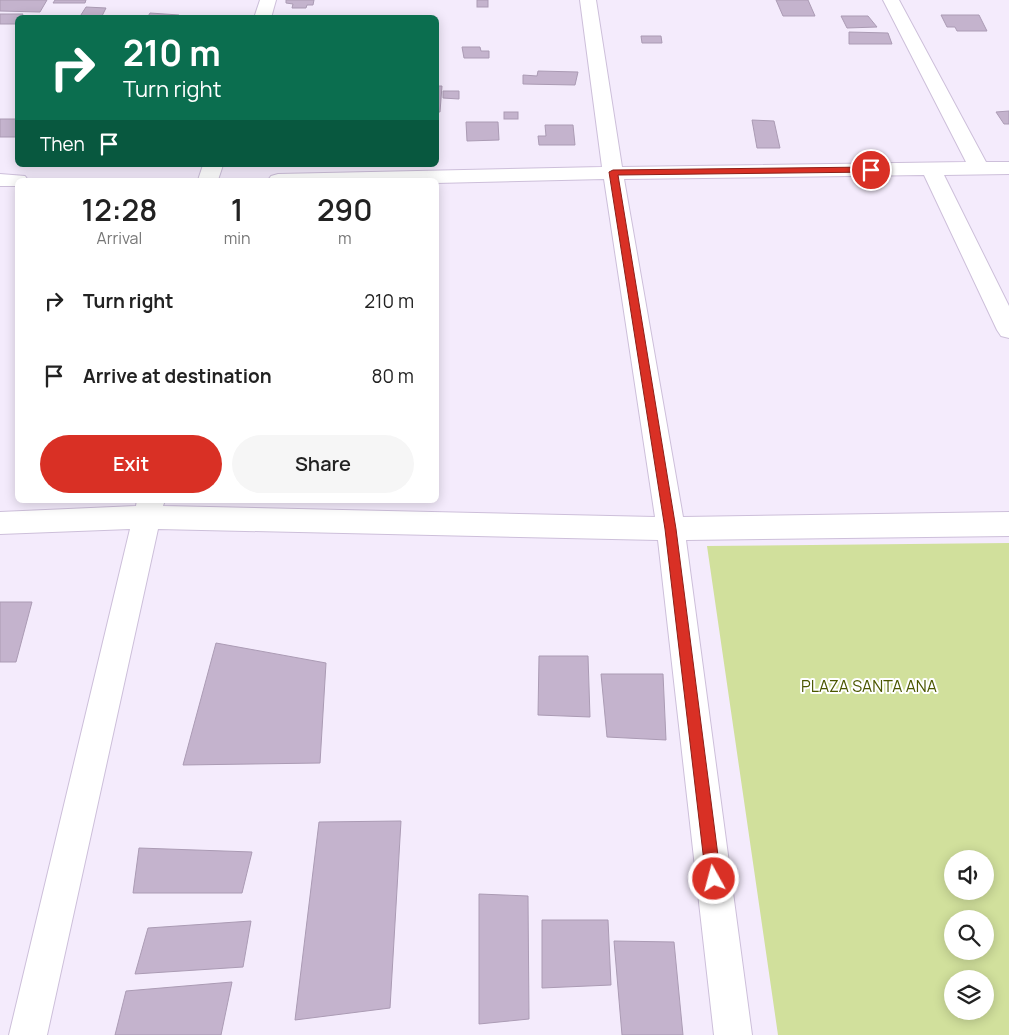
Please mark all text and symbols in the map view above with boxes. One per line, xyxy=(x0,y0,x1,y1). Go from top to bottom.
text: 210 m xyxy=(123,29,221,77)
icon: right xyxy=(40,35,105,100)
text: Turn right xyxy=(123,74,221,104)
icon: arrive xyxy=(95,130,123,158)
text: Then xyxy=(40,131,85,157)
pin xyxy=(850,149,892,191)
icon: arrive xyxy=(857,156,885,184)
text: 12:28 xyxy=(81,189,157,230)
text: 1 xyxy=(231,189,243,230)
text: 290 xyxy=(317,189,373,230)
text: Arrival xyxy=(97,227,142,249)
text: min xyxy=(224,227,251,249)
text: m xyxy=(338,227,352,249)
icon: right xyxy=(40,287,68,315)
text: Turn right xyxy=(83,288,173,314)
text: 210 m xyxy=(364,288,414,314)
icon: arrive xyxy=(40,362,68,390)
text: Arrive at destination xyxy=(83,363,272,389)
text: 80 m xyxy=(371,363,414,389)
button: Exit xyxy=(40,435,222,493)
button: Share xyxy=(232,435,414,493)
park label: PLAZA SANTA ANA xyxy=(801,675,937,697)
map controls xyxy=(944,850,994,1020)
button: sound xyxy=(944,850,994,900)
position arrow xyxy=(687,852,739,904)
button: search xyxy=(944,910,994,960)
button: layers xyxy=(944,970,994,1020)

